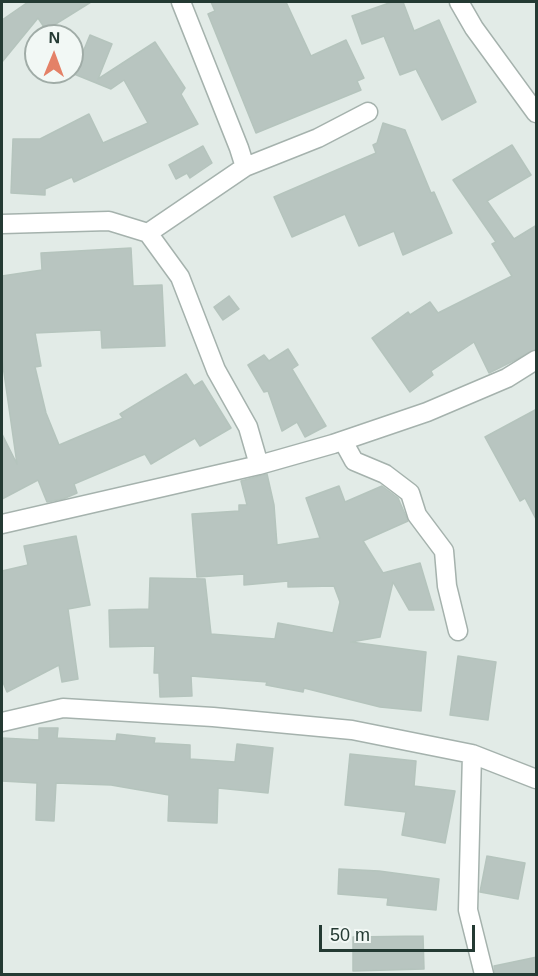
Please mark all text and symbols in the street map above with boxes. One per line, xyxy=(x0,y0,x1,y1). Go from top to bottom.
north arrow xyxy=(24,24,84,84)
text: N xyxy=(48,29,60,46)
scale bar xyxy=(322,913,478,951)
text: 50 m xyxy=(330,925,370,945)

